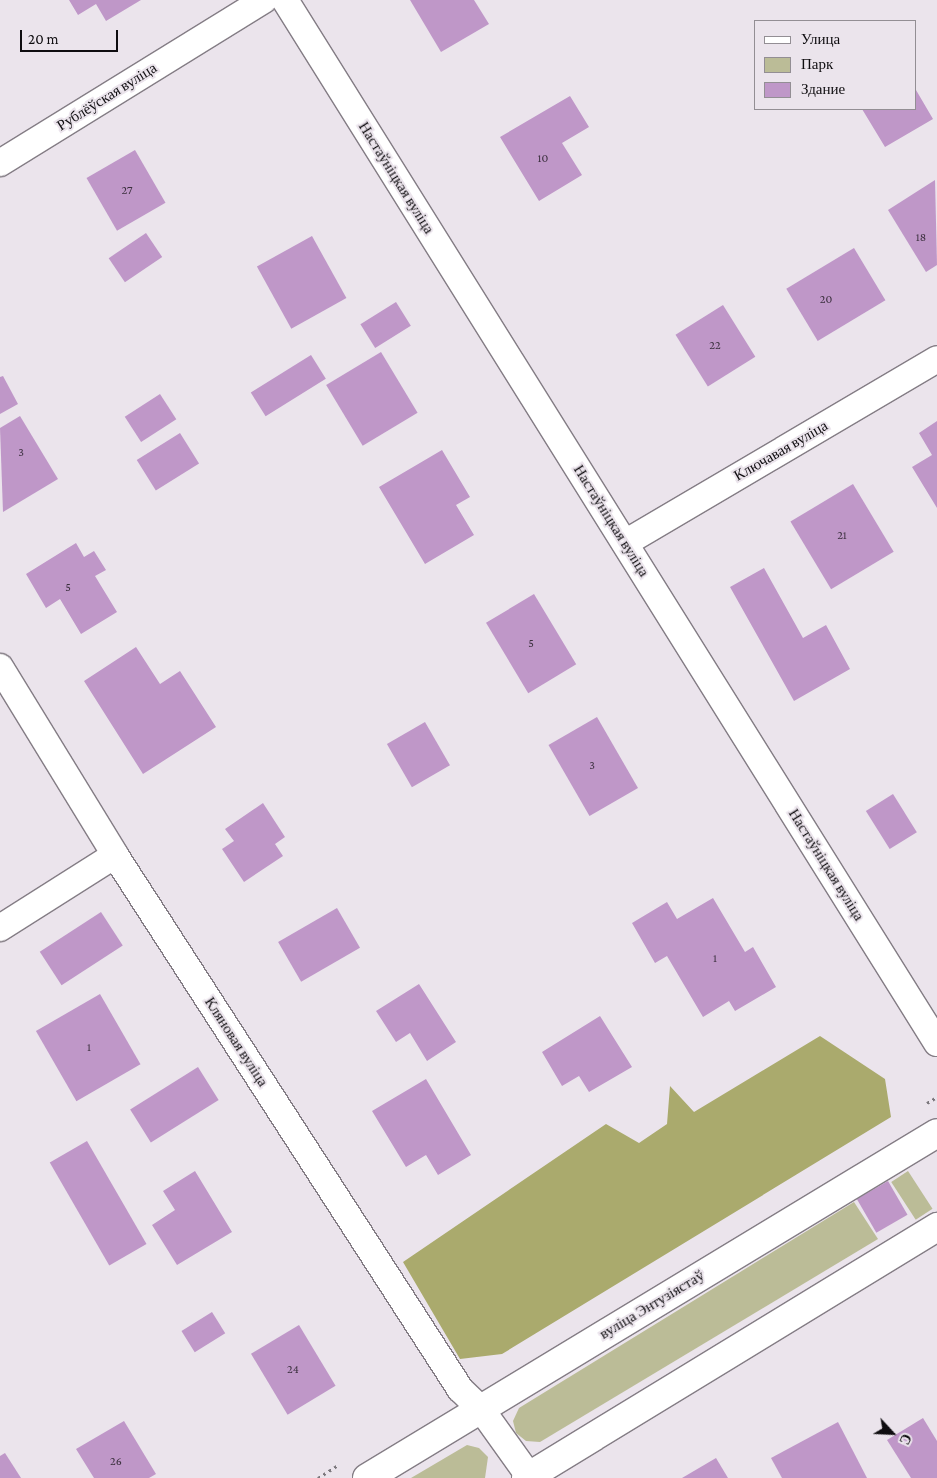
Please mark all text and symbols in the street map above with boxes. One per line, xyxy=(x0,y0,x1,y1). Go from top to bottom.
scale bar xyxy=(22,20,120,52)
legend xyxy=(754,20,917,110)
text: 20 m xyxy=(28,31,59,47)
text: Улица xyxy=(801,31,840,47)
text: Парк xyxy=(801,56,833,72)
street label: Рублёўская вуліца xyxy=(54,59,160,135)
text: Здание xyxy=(801,81,845,97)
street label: Настаўніцкая вуліца xyxy=(354,119,438,237)
house number: 10 xyxy=(538,152,548,166)
house number: 27 xyxy=(121,184,133,198)
house number: 18 xyxy=(916,231,926,245)
house number: 20 xyxy=(820,293,832,307)
house number: 22 xyxy=(709,339,721,353)
street label: Ключавая вуліца xyxy=(731,417,831,485)
house number: 3 xyxy=(18,446,24,460)
street label: Настаўніцкая вуліца xyxy=(569,462,653,580)
house number: 21 xyxy=(837,529,847,543)
house number: 5 xyxy=(65,581,71,595)
house number: 5 xyxy=(528,637,534,651)
house number: 3 xyxy=(589,759,595,773)
street label: Настаўніцкая вуліца xyxy=(784,806,868,924)
house number: 1 xyxy=(713,952,717,966)
street label: Кляновая вуліца xyxy=(200,994,272,1090)
house number: 1 xyxy=(87,1041,91,1055)
street label: вуліца Энтузіястаў xyxy=(596,1267,708,1343)
house number: 24 xyxy=(287,1363,299,1377)
north arrow xyxy=(867,1408,917,1458)
text: С xyxy=(896,1431,915,1447)
house number: 26 xyxy=(110,1455,122,1469)

